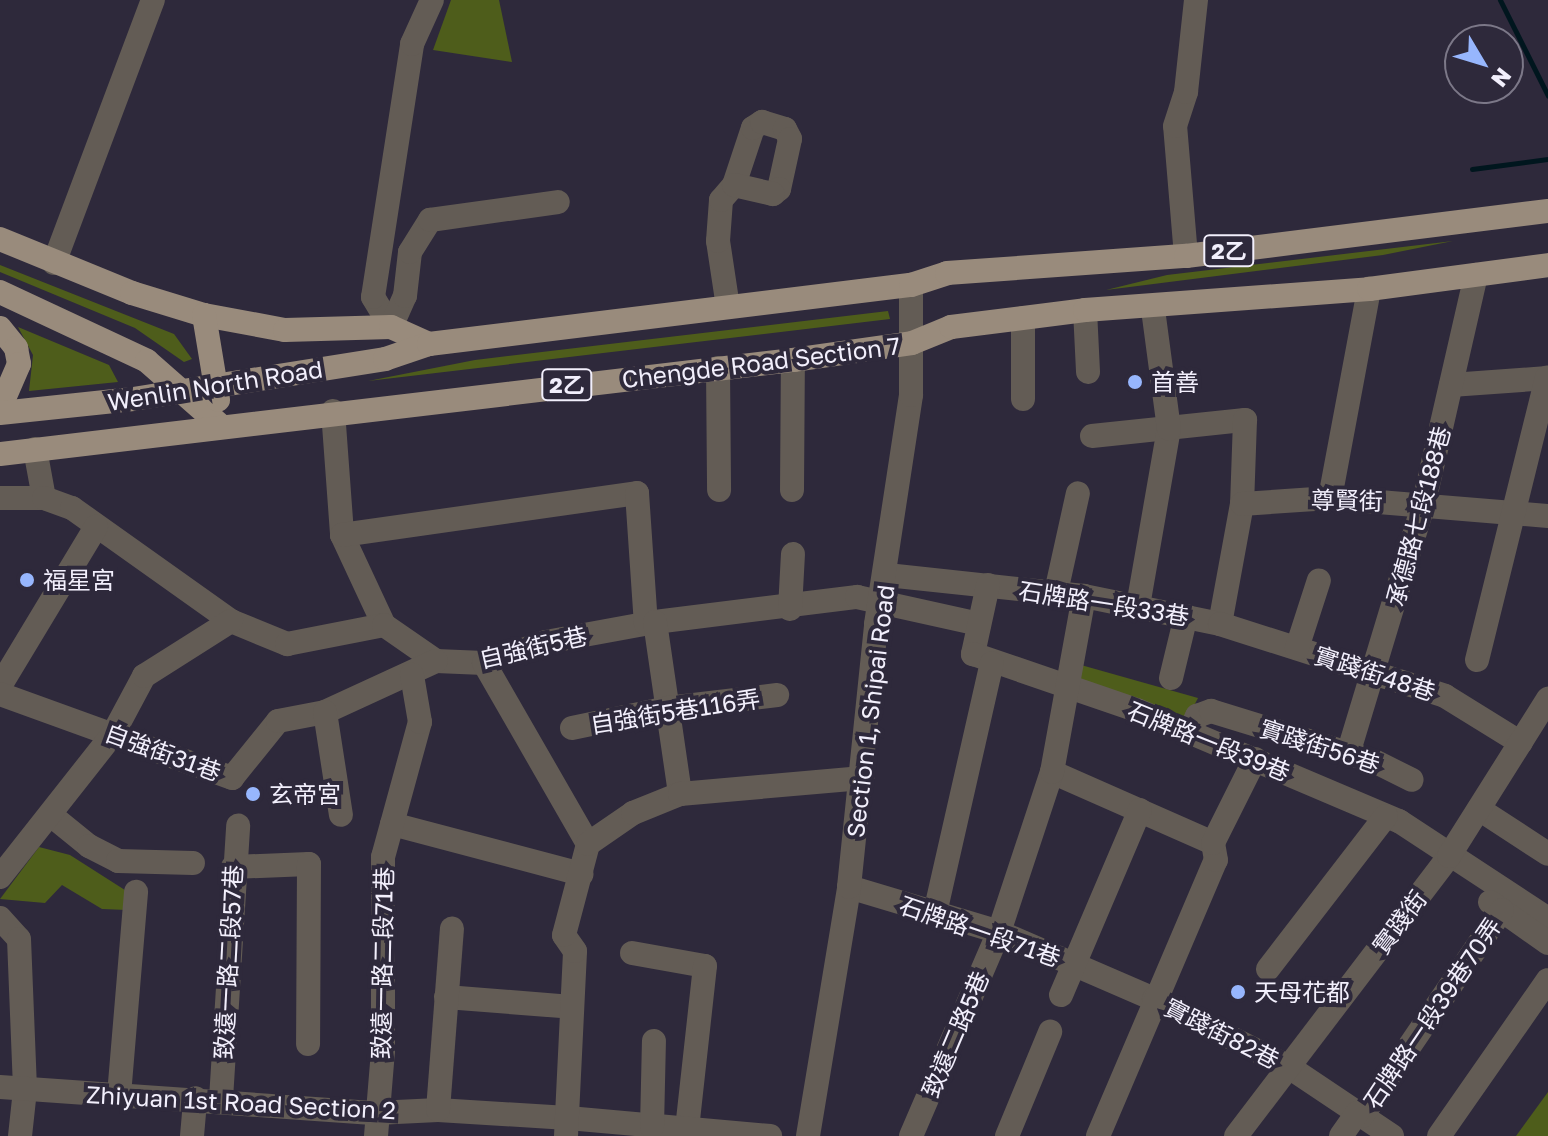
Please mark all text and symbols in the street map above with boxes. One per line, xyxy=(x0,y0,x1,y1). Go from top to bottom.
north arrow xyxy=(1444,24,1524,104)
text: N xyxy=(1486,63,1518,93)
road number: 2乙 xyxy=(1203,233,1255,269)
street label: Chengde Road Section 7 xyxy=(620,331,902,393)
street label: Wenlin North Road xyxy=(105,354,325,416)
road number: 2乙 xyxy=(541,367,593,403)
place label: 首善 xyxy=(1151,368,1199,396)
marker: 首善 xyxy=(1126,373,1144,391)
street label: 承德路七段188巷 xyxy=(1380,423,1456,609)
street label: 尊賢街 xyxy=(1311,485,1383,515)
place label: 福星宮 xyxy=(43,566,115,594)
marker: 福星宮 xyxy=(18,571,36,589)
street label: 石牌路一段33巷 xyxy=(1017,575,1191,631)
street label: Section 1, Shipai Road xyxy=(840,583,900,839)
street label: 自強街5巷 xyxy=(476,621,590,673)
street label: 實踐街48巷 xyxy=(1311,640,1439,706)
street label: 自強街5巷116弄 xyxy=(588,683,762,739)
street label: 石牌路一段39巷 xyxy=(1124,695,1294,787)
street label: 實踐街56巷 xyxy=(1256,713,1384,779)
street label: 自強街31巷 xyxy=(101,718,225,786)
place label: 玄帝宮 xyxy=(269,780,341,808)
marker: 玄帝宮 xyxy=(244,785,262,803)
street label: 致遠一路二段57巷 xyxy=(209,864,247,1060)
street label: 致遠一路二段71巷 xyxy=(366,867,398,1059)
street label: 實踐街 xyxy=(1366,885,1432,959)
street label: 石牌路一段71巷 xyxy=(896,890,1064,972)
street label: 石牌路一段39巷70弄 xyxy=(1357,912,1507,1114)
street label: 致遠二路5巷 xyxy=(916,967,994,1101)
place label: 天母花都 xyxy=(1254,978,1350,1006)
marker: 天母花都 xyxy=(1229,983,1247,1001)
street label: 實踐街82巷 xyxy=(1160,992,1284,1074)
street label: Zhiyuan 1st Road Section 2 xyxy=(85,1080,397,1124)

